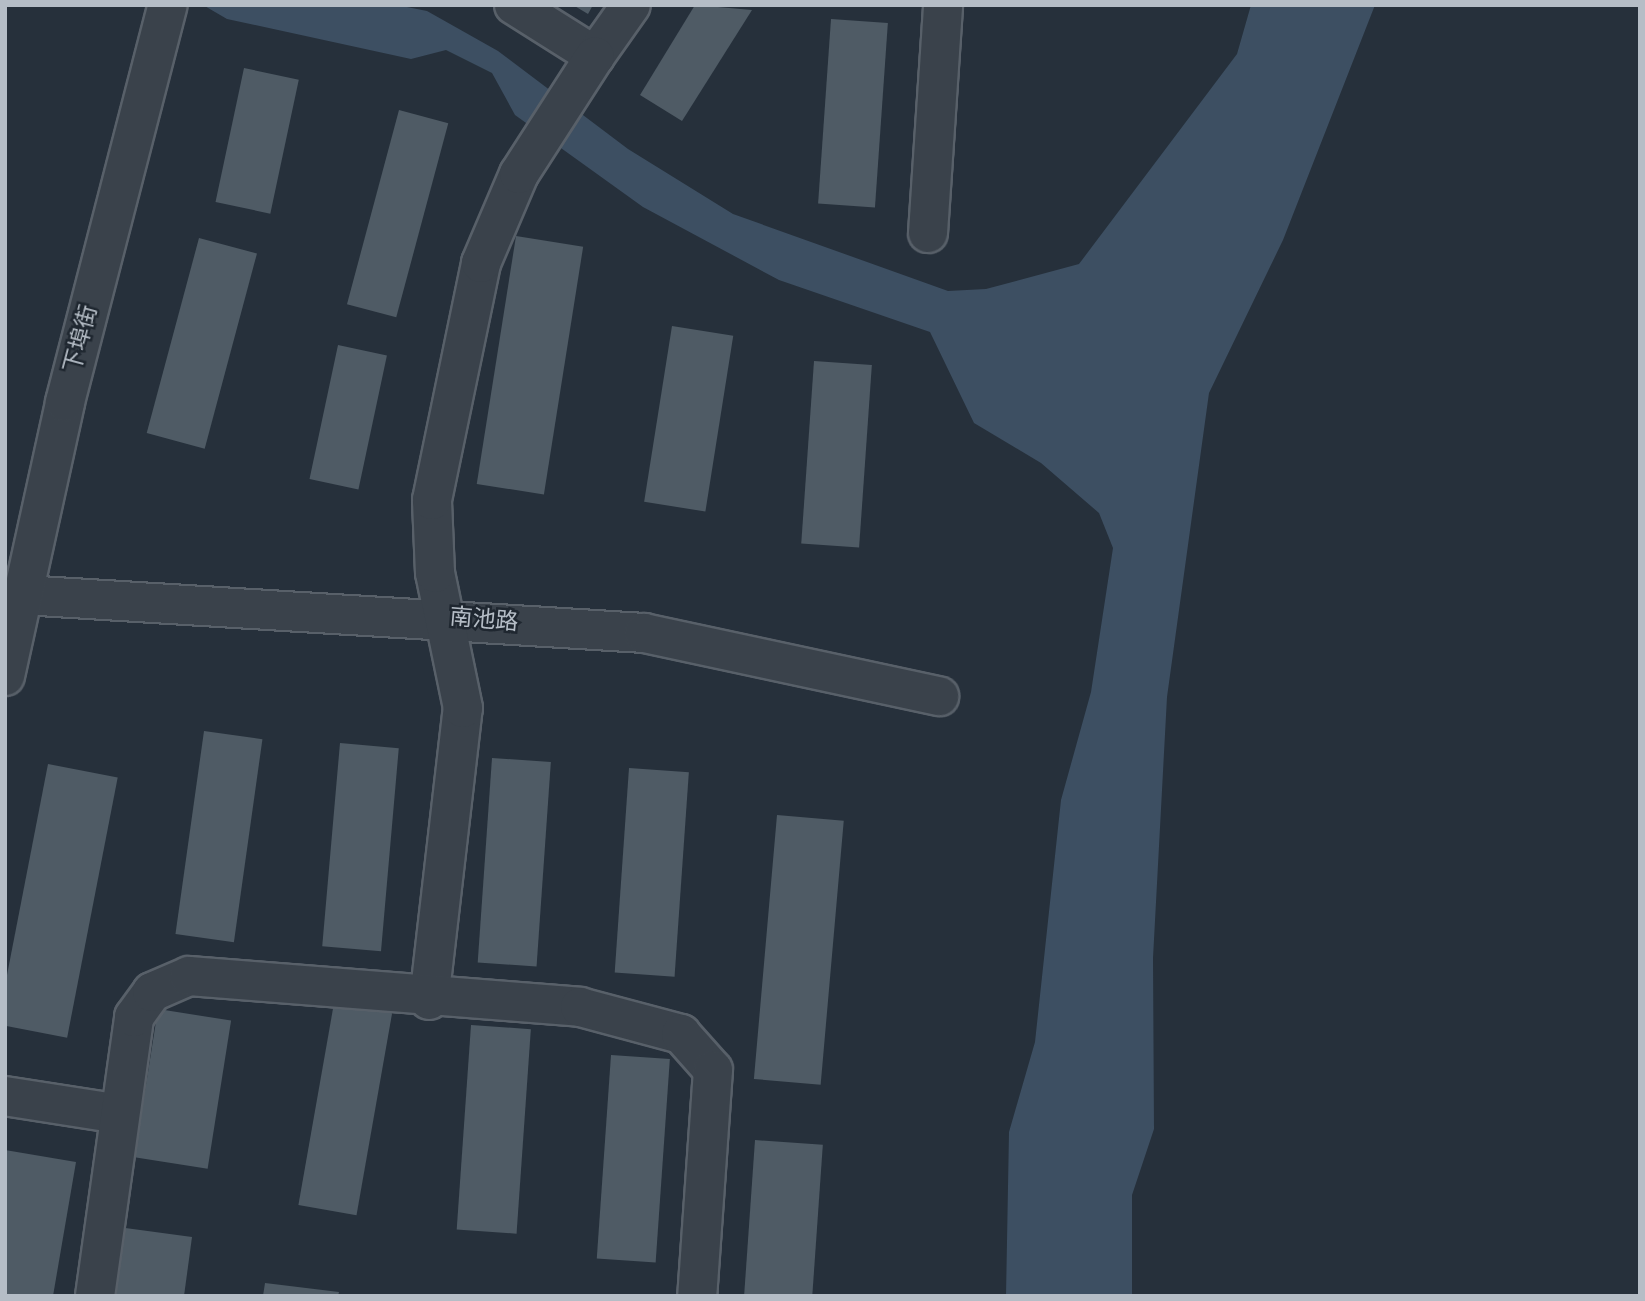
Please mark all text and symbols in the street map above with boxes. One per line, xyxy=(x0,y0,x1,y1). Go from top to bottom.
street label: 下埠街 xyxy=(59,302,103,376)
street label: 南池路 xyxy=(448,603,520,637)

